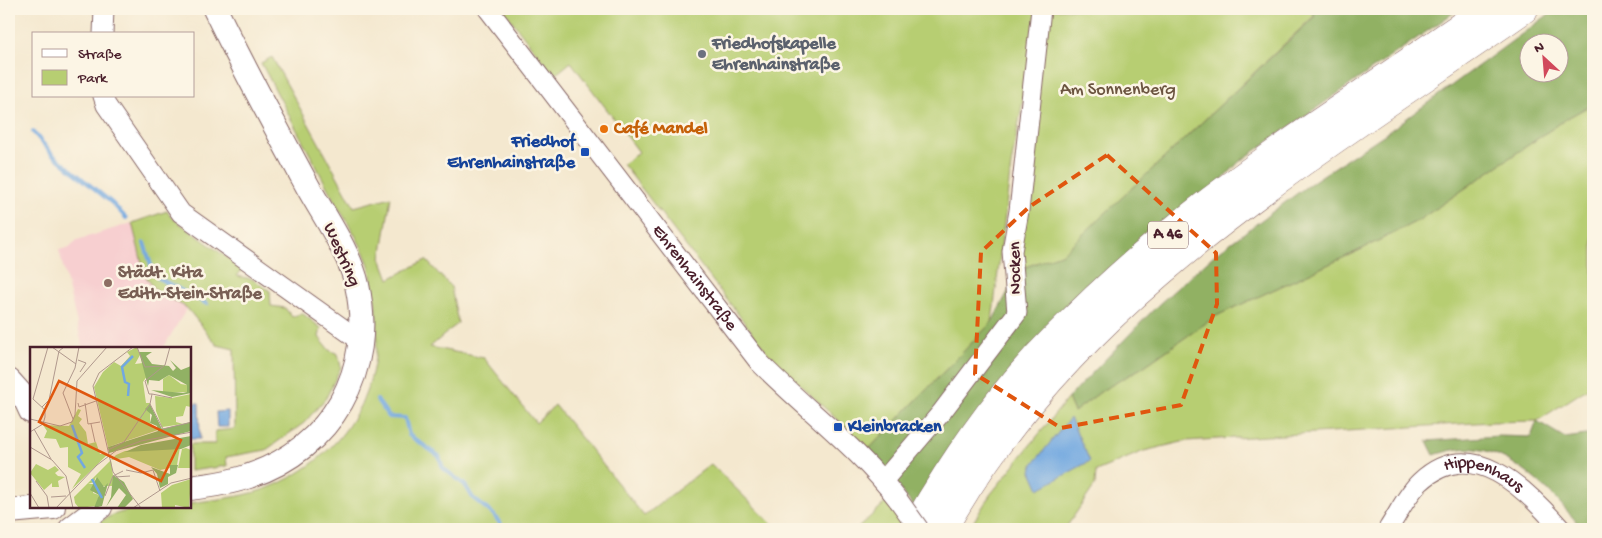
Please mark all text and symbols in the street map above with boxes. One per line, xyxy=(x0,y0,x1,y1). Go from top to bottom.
legend xyxy=(32,32,195,98)
north arrow xyxy=(1520,32,1570,82)
place label: Friedhofskapelle Ehrenhainstraße xyxy=(711,34,840,76)
text: N xyxy=(1532,39,1547,58)
text: Straße xyxy=(78,46,122,64)
marker: Friedhofskapelle Ehrenhainstraße xyxy=(696,48,708,60)
text: Park xyxy=(77,70,108,88)
park label: Am Sonnenberg xyxy=(1060,80,1176,101)
place label: Café Mandel xyxy=(613,119,708,140)
marker: Café Mandel xyxy=(598,123,610,135)
place label: Friedhof Ehrenhainstraße xyxy=(447,132,576,174)
marker: Friedhof Ehrenhainstraße xyxy=(579,146,591,158)
street label: Westring xyxy=(318,220,364,290)
street label: Ehrenhainstraße xyxy=(647,221,742,336)
road number: A 46 xyxy=(1148,222,1188,248)
street label: Nocken xyxy=(1005,241,1027,295)
place label: Städt. Kita Edith-Stein-Straße xyxy=(118,263,262,305)
marker: Städt. Kita Edith-Stein-Straße xyxy=(102,277,114,289)
inset map xyxy=(30,347,191,508)
place label: Kleinbracken xyxy=(847,417,942,438)
marker: Kleinbracken xyxy=(832,421,844,433)
street label: Hippenhaus xyxy=(1441,452,1529,498)

